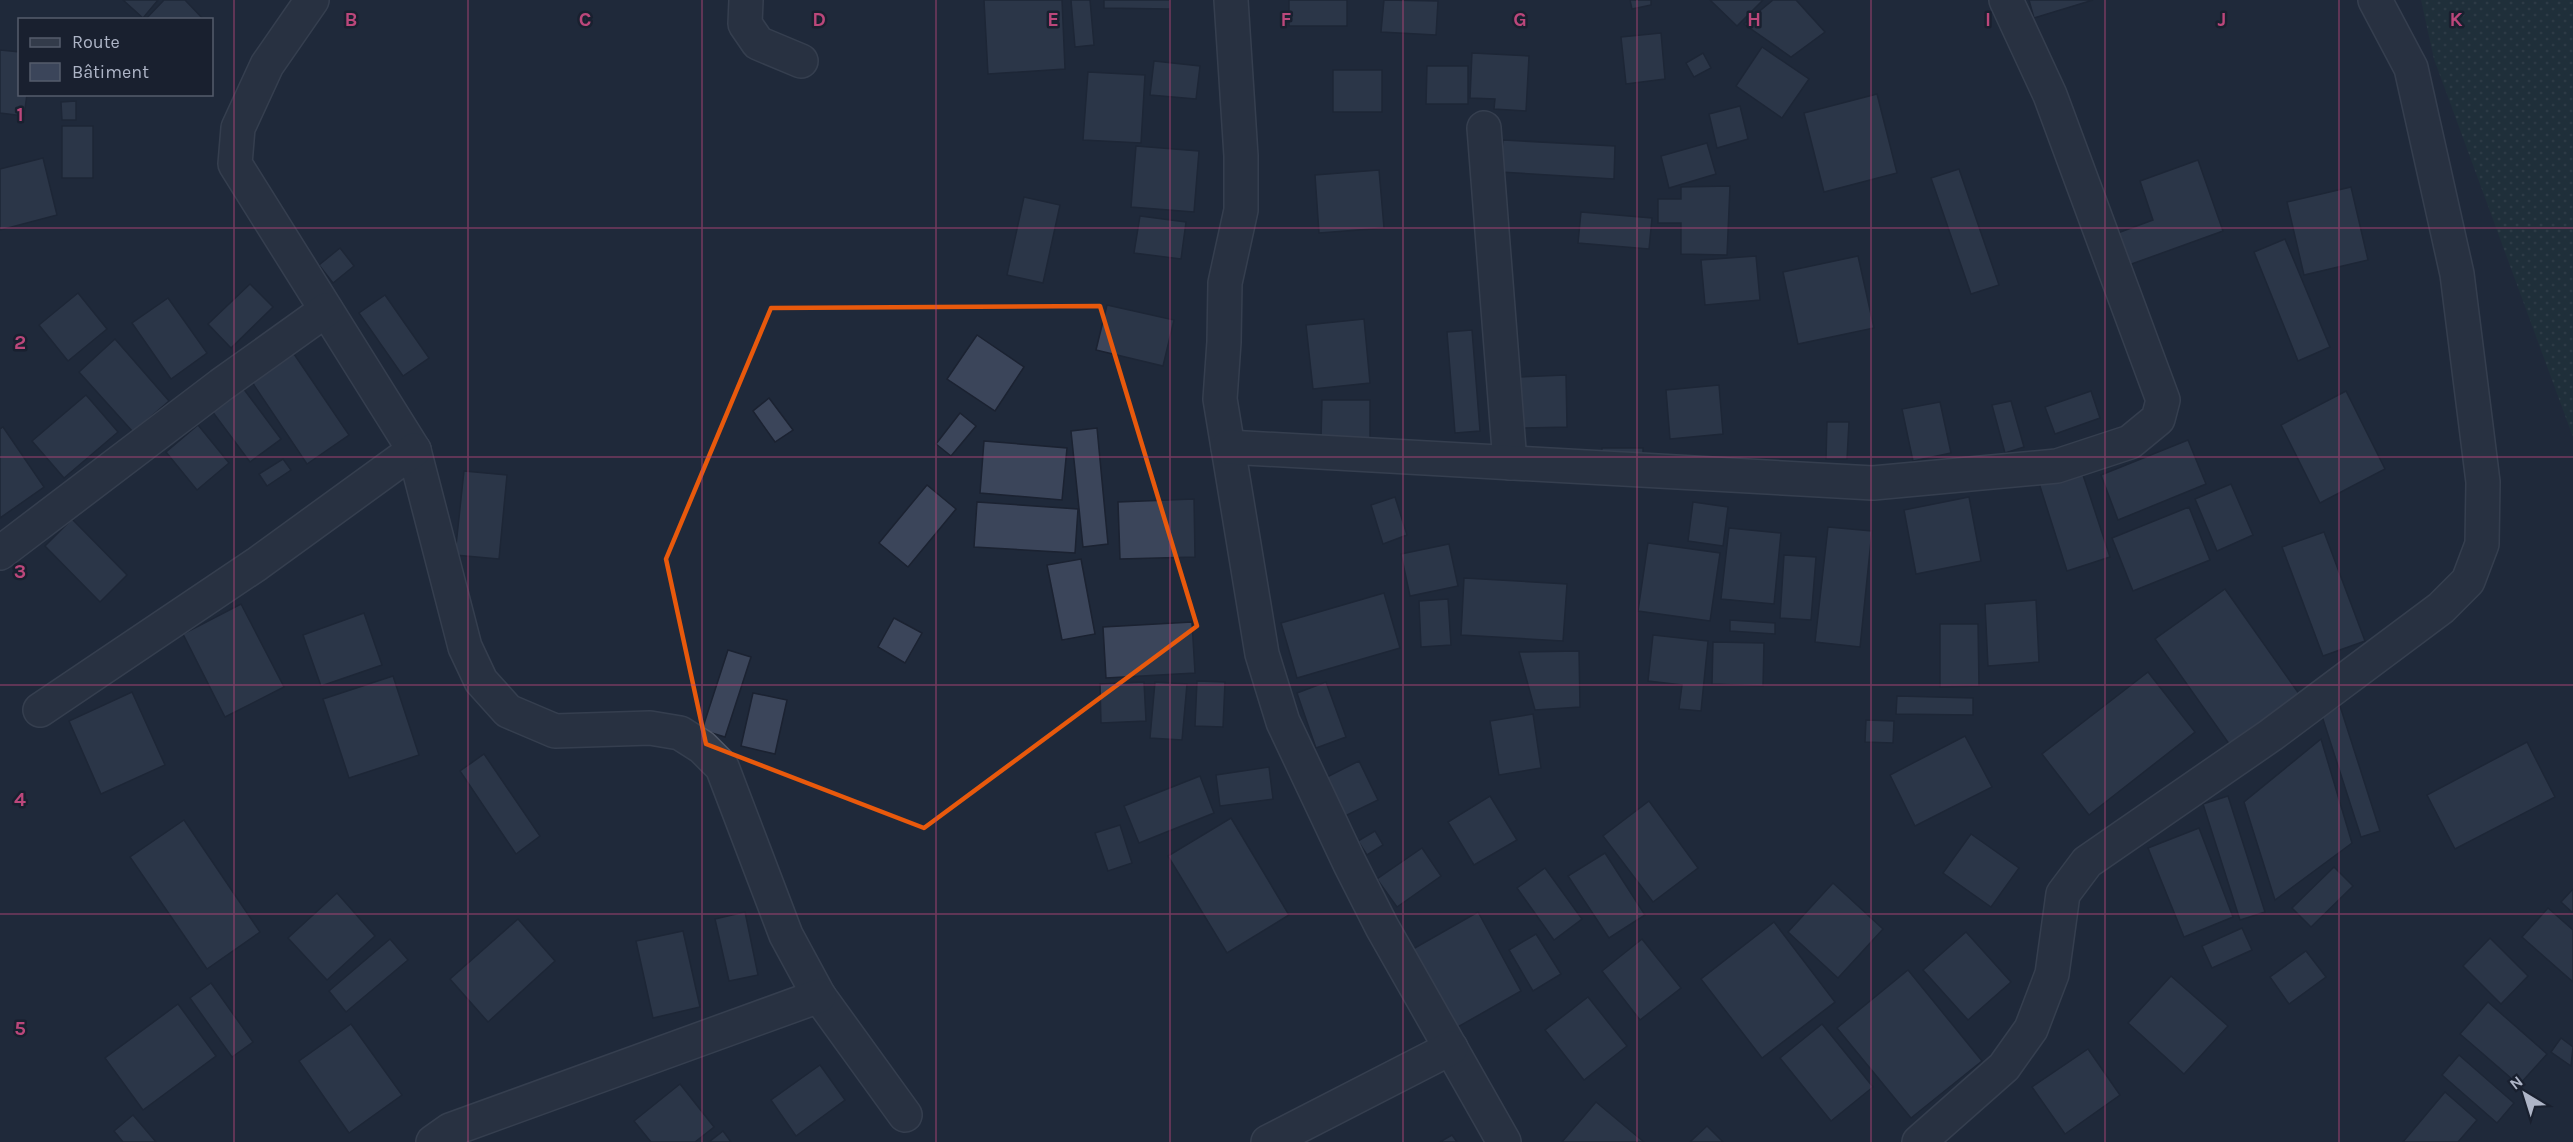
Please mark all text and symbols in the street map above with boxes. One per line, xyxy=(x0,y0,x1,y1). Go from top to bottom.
text: B xyxy=(345,8,357,31)
text: C xyxy=(579,8,591,31)
text: D xyxy=(812,8,826,31)
text: E xyxy=(1047,8,1059,31)
text: F xyxy=(1281,8,1292,31)
text: G xyxy=(1513,8,1527,31)
text: H xyxy=(1747,8,1761,31)
text: I xyxy=(1985,8,1991,31)
text: J xyxy=(2218,8,2226,31)
text: K xyxy=(2449,8,2463,31)
legend xyxy=(18,18,213,96)
text: Route xyxy=(72,31,120,53)
text: Bâtiment xyxy=(72,61,149,83)
text: 1 xyxy=(16,103,24,126)
text: 2 xyxy=(14,331,26,354)
text: 3 xyxy=(14,560,26,583)
text: 4 xyxy=(14,788,26,811)
text: 5 xyxy=(14,1017,26,1040)
north arrow xyxy=(2495,1064,2555,1124)
text: N xyxy=(2506,1072,2526,1094)

